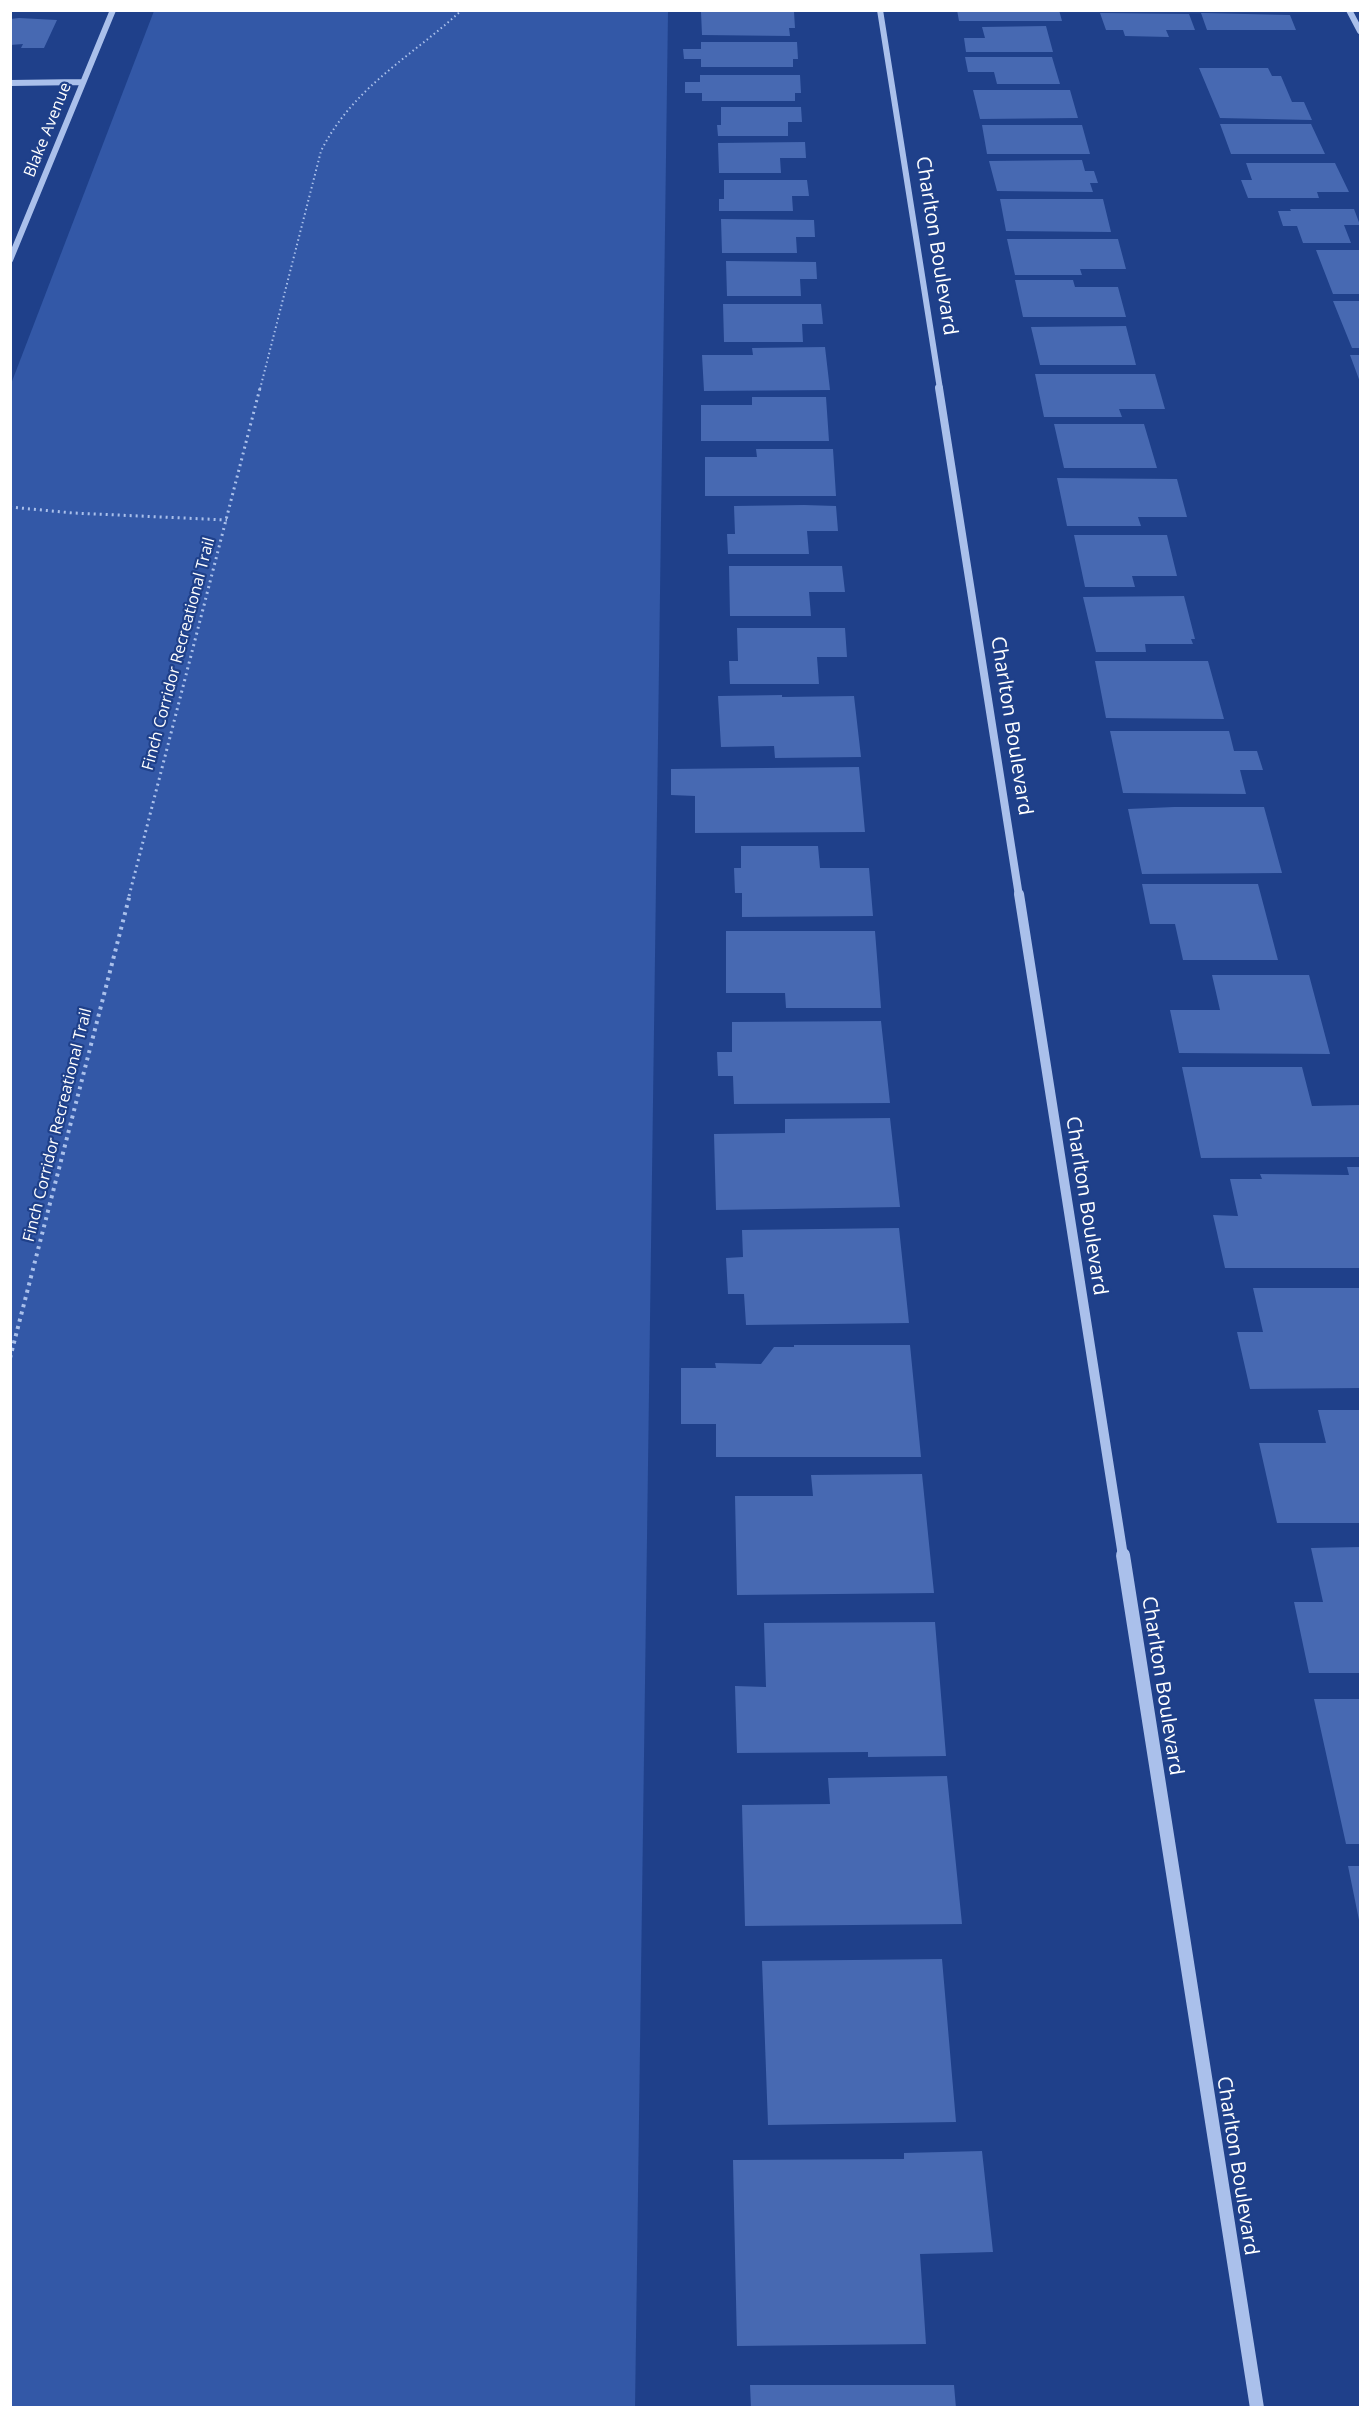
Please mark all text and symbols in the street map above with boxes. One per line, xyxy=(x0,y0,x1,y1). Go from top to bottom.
street label: Blake Avenue xyxy=(20,80,76,180)
street label: Charlton Boulevard xyxy=(910,155,962,337)
street label: Finch Corridor Recreational Trail xyxy=(139,536,219,772)
street label: Charlton Boulevard xyxy=(985,635,1037,817)
street label: Finch Corridor Recreational Trail xyxy=(20,1006,96,1244)
street label: Charlton Boulevard xyxy=(1060,1115,1112,1297)
street label: Charlton Boulevard xyxy=(1136,1595,1188,1777)
street label: Charlton Boulevard xyxy=(1211,2075,1263,2257)

